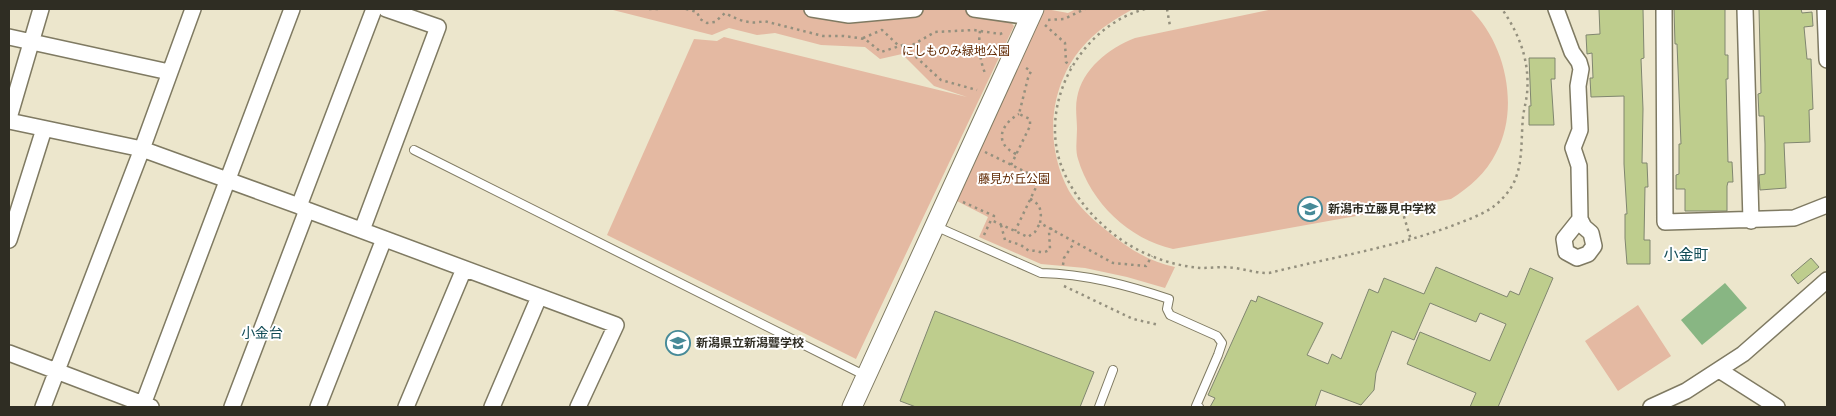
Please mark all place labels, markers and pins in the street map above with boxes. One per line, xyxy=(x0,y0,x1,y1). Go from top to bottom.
school or university icon: 新潟市立藤見中学校 xyxy=(1297,196,1323,222)
place label: 新潟市立藤見中学校 xyxy=(1328,201,1436,215)
school or university icon: 新潟県立新潟聾学校 xyxy=(665,330,691,356)
place label: 新潟県立新潟聾学校 xyxy=(696,335,804,349)

